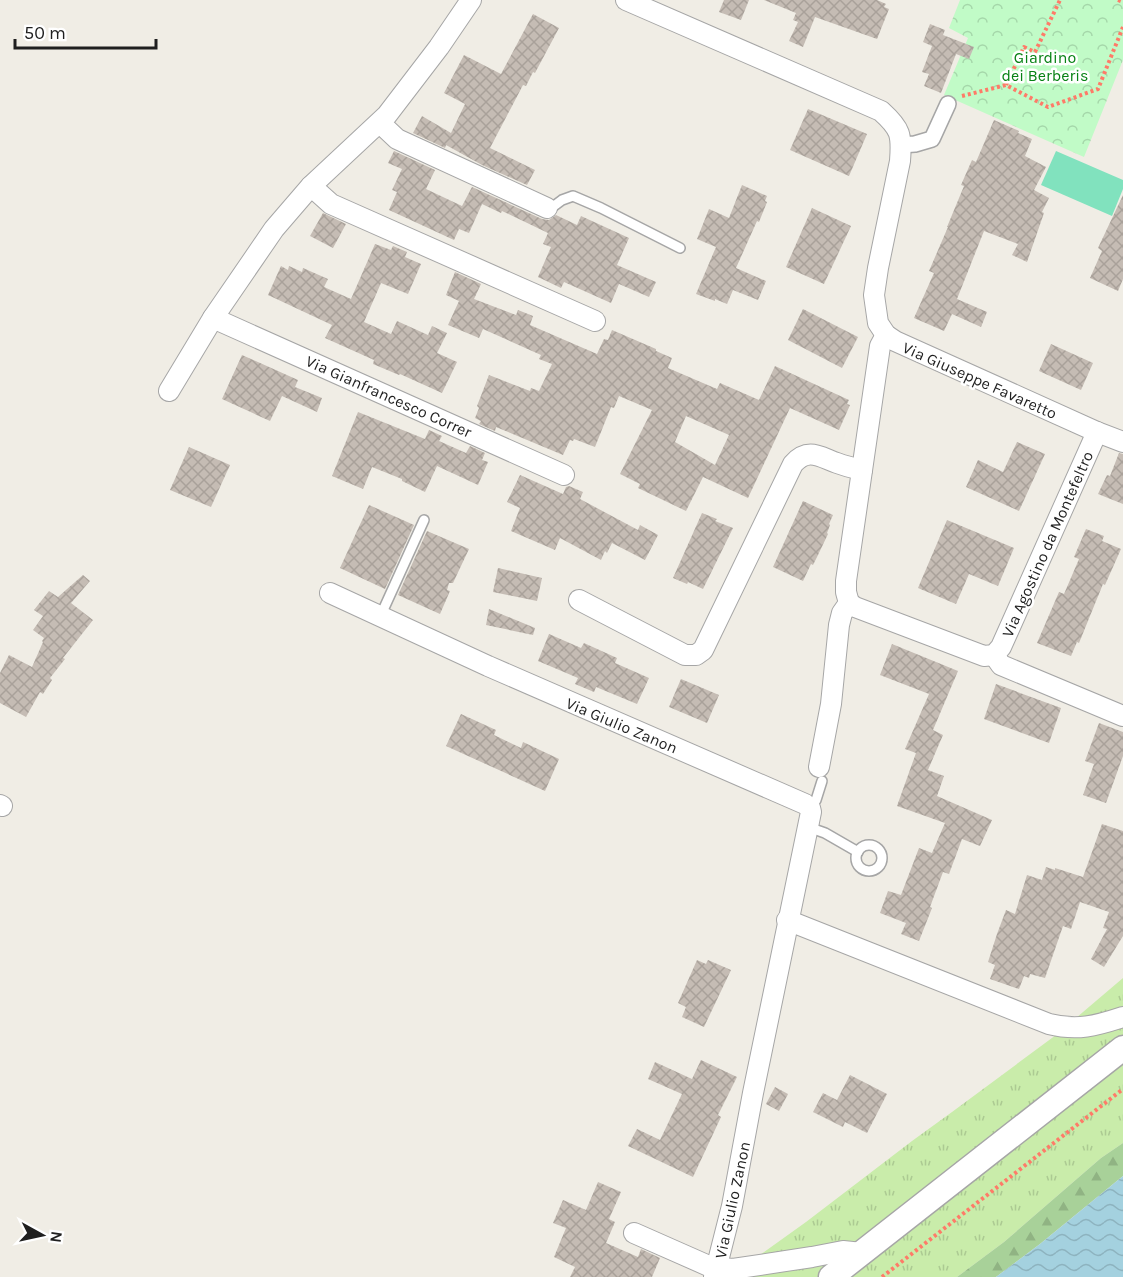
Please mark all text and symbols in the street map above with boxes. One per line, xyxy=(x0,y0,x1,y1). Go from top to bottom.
scale bar xyxy=(15,12,156,50)
text: 50 m xyxy=(24,22,66,44)
park label: Giardino dei Berberis xyxy=(1002,48,1088,85)
street label: Via Giuseppe Favaretto xyxy=(900,338,1060,423)
street label: Via Gianfrancesco Correr xyxy=(303,351,475,442)
street label: Via Agostino da Montefeltro xyxy=(998,448,1097,640)
street label: Via Giulio Zanon xyxy=(563,693,680,758)
street label: Via Giulio Zanon xyxy=(711,1140,754,1260)
north arrow xyxy=(12,1205,72,1265)
text: N xyxy=(46,1230,67,1244)

